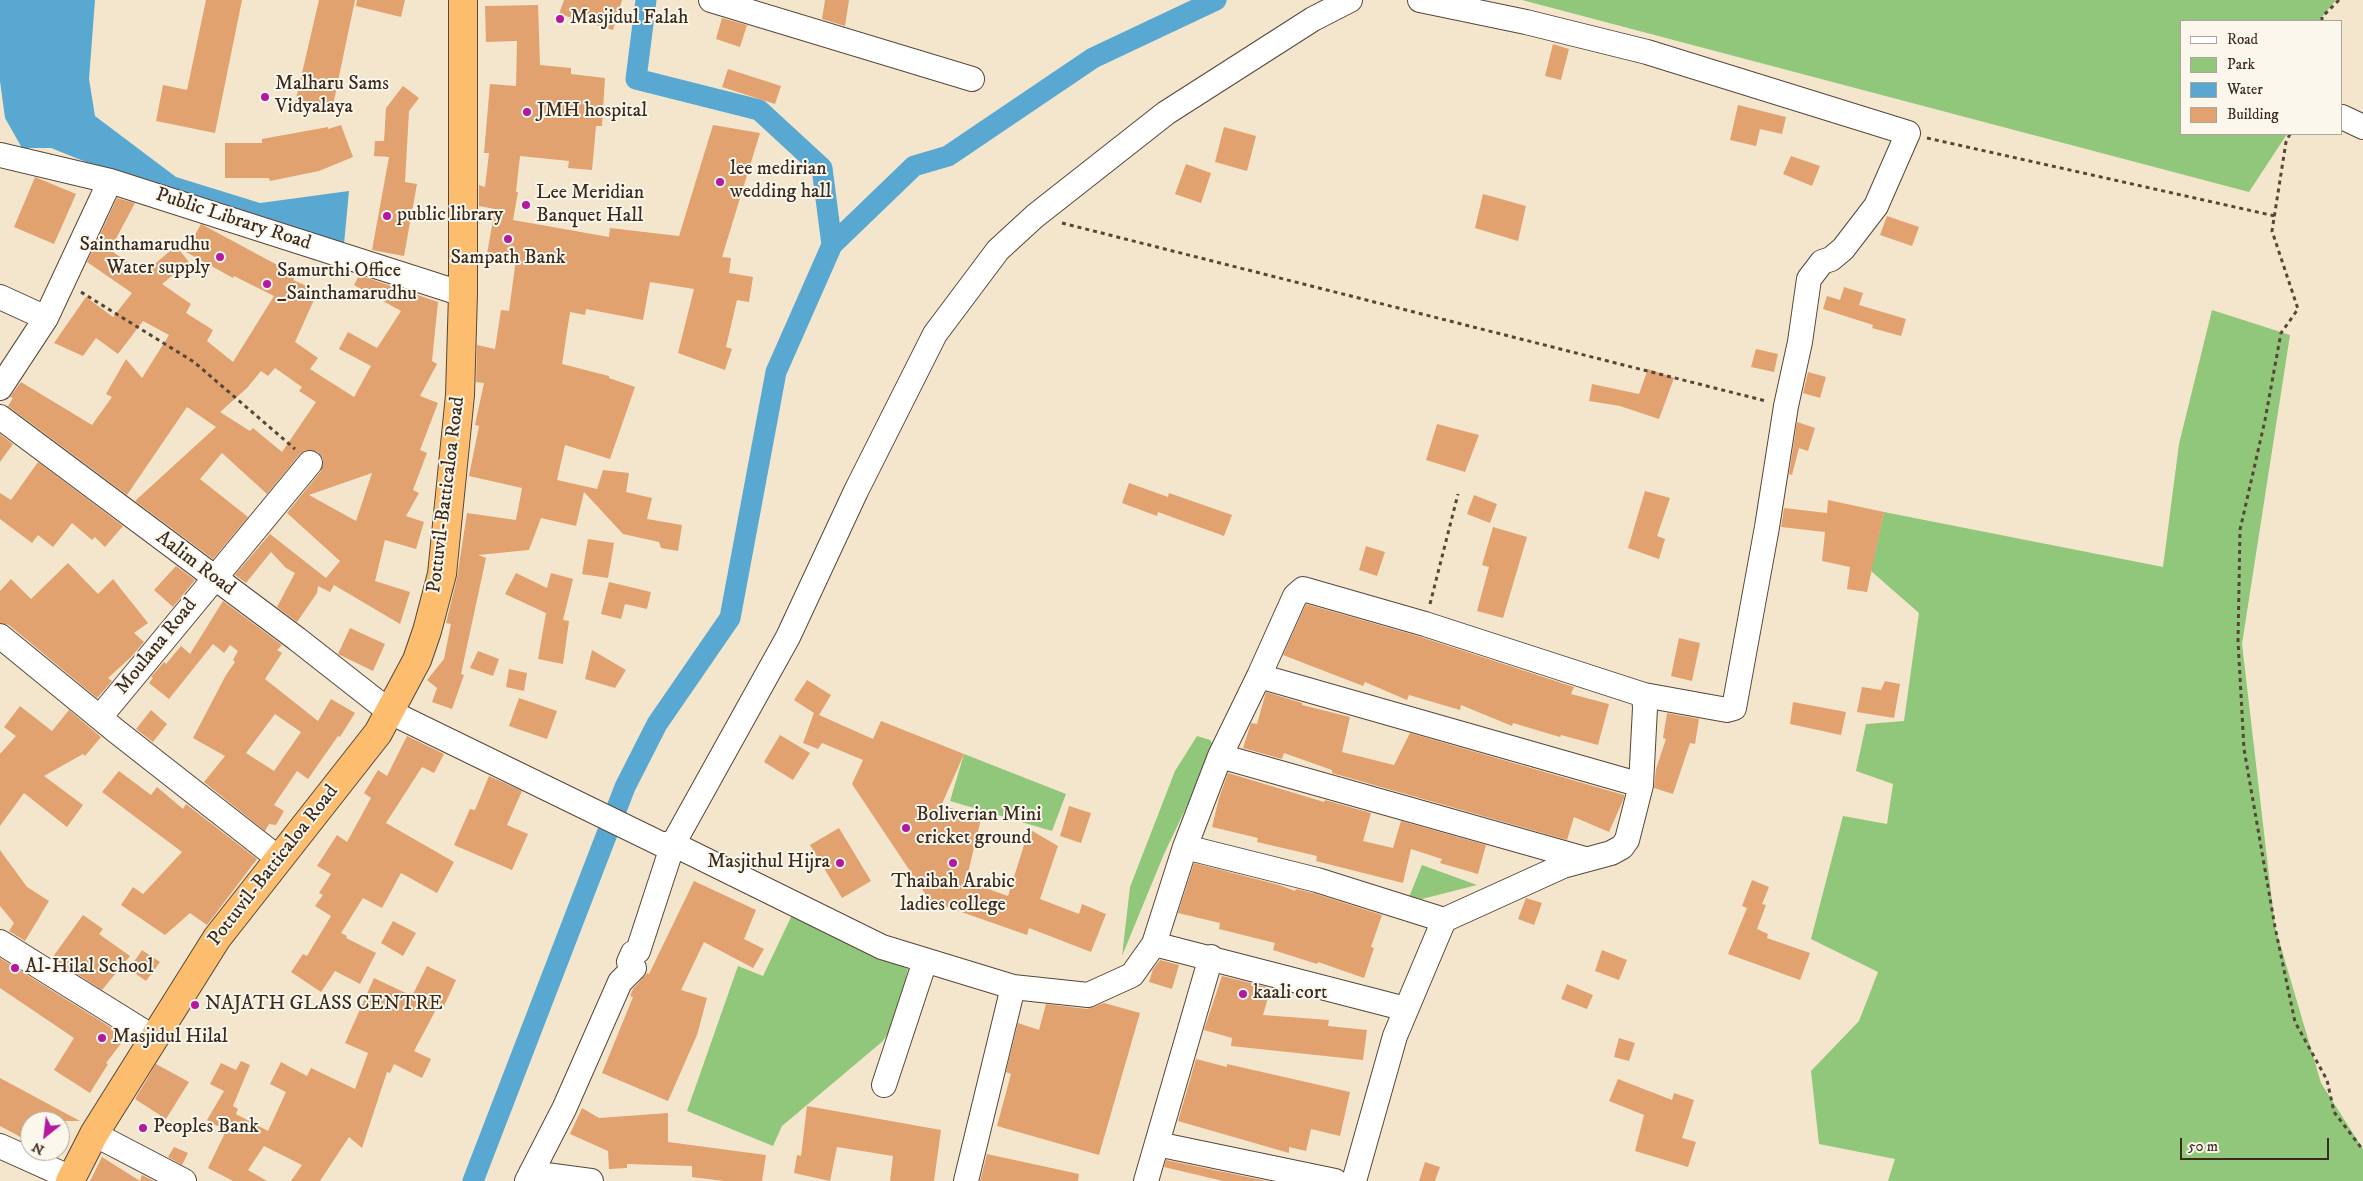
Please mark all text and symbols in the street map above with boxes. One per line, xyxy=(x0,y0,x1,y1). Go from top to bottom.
place label: Masjidul Falah xyxy=(570,7,688,31)
marker: Masjidul Falah xyxy=(554,13,566,25)
legend xyxy=(2180,20,2343,135)
text: Road xyxy=(2227,30,2258,49)
text: Park xyxy=(2227,55,2255,74)
place label: Malharu Sams Vidyalaya xyxy=(275,73,389,120)
text: Water xyxy=(2227,80,2263,99)
marker: Malharu Sams Vidyalaya xyxy=(259,91,271,103)
place label: JMH hospital xyxy=(537,100,647,124)
text: Building xyxy=(2227,105,2279,124)
marker: JMH hospital xyxy=(521,106,533,118)
place label: lee medirian wedding hall xyxy=(730,158,832,205)
marker: lee medirian wedding hall xyxy=(714,176,726,188)
place label: Lee Meridian Banquet Hall xyxy=(536,182,644,229)
street label: Public Library Road xyxy=(152,184,314,256)
marker: Lee Meridian Banquet Hall xyxy=(520,199,532,211)
place label: public library xyxy=(397,204,503,228)
marker: public library xyxy=(381,210,393,222)
marker: Sampath Bank xyxy=(502,233,514,245)
place label: Sainthamarudhu Water supply xyxy=(79,234,210,281)
place label: Sampath Bank xyxy=(450,247,566,271)
marker: Sainthamarudhu Water supply xyxy=(214,251,226,263)
place label: Samurthi Office _Sainthamarudhu xyxy=(277,260,417,307)
marker: Samurthi Office _Sainthamarudhu xyxy=(261,278,273,290)
street label: Pottuvil-Batticaloa Road xyxy=(423,395,471,595)
street label: Aalim Road xyxy=(151,526,239,602)
street label: Moulana Road xyxy=(111,594,203,700)
street label: Pottuvil-Batticaloa Road xyxy=(204,781,344,951)
place label: Boliverian Mini cricket ground xyxy=(916,804,1041,851)
marker: Boliverian Mini cricket ground xyxy=(900,822,912,834)
place label: Masjithul Hijra xyxy=(707,851,830,875)
marker: Masjithul Hijra xyxy=(834,857,846,869)
marker: Thaibah Arabic ladies college xyxy=(947,857,959,869)
place label: Thaibah Arabic ladies college xyxy=(891,871,1015,918)
place label: Al-Hilal School xyxy=(25,956,154,980)
marker: Al-Hilal School xyxy=(9,962,21,974)
place label: kaali cort xyxy=(1253,982,1327,1006)
marker: kaali cort xyxy=(1237,988,1249,1000)
place label: NAJATH GLASS CENTRE xyxy=(205,993,443,1017)
marker: NAJATH GLASS CENTRE xyxy=(189,999,201,1011)
place label: Masjidul Hilal xyxy=(112,1026,228,1050)
marker: Masjidul Hilal xyxy=(96,1032,108,1044)
north arrow xyxy=(20,1111,70,1161)
place label: Peoples Bank xyxy=(153,1116,259,1140)
marker: Peoples Bank xyxy=(137,1122,149,1134)
scale bar xyxy=(2183,1128,2332,1160)
text: 50 m xyxy=(2188,1137,2218,1156)
text: N xyxy=(29,1138,48,1159)

